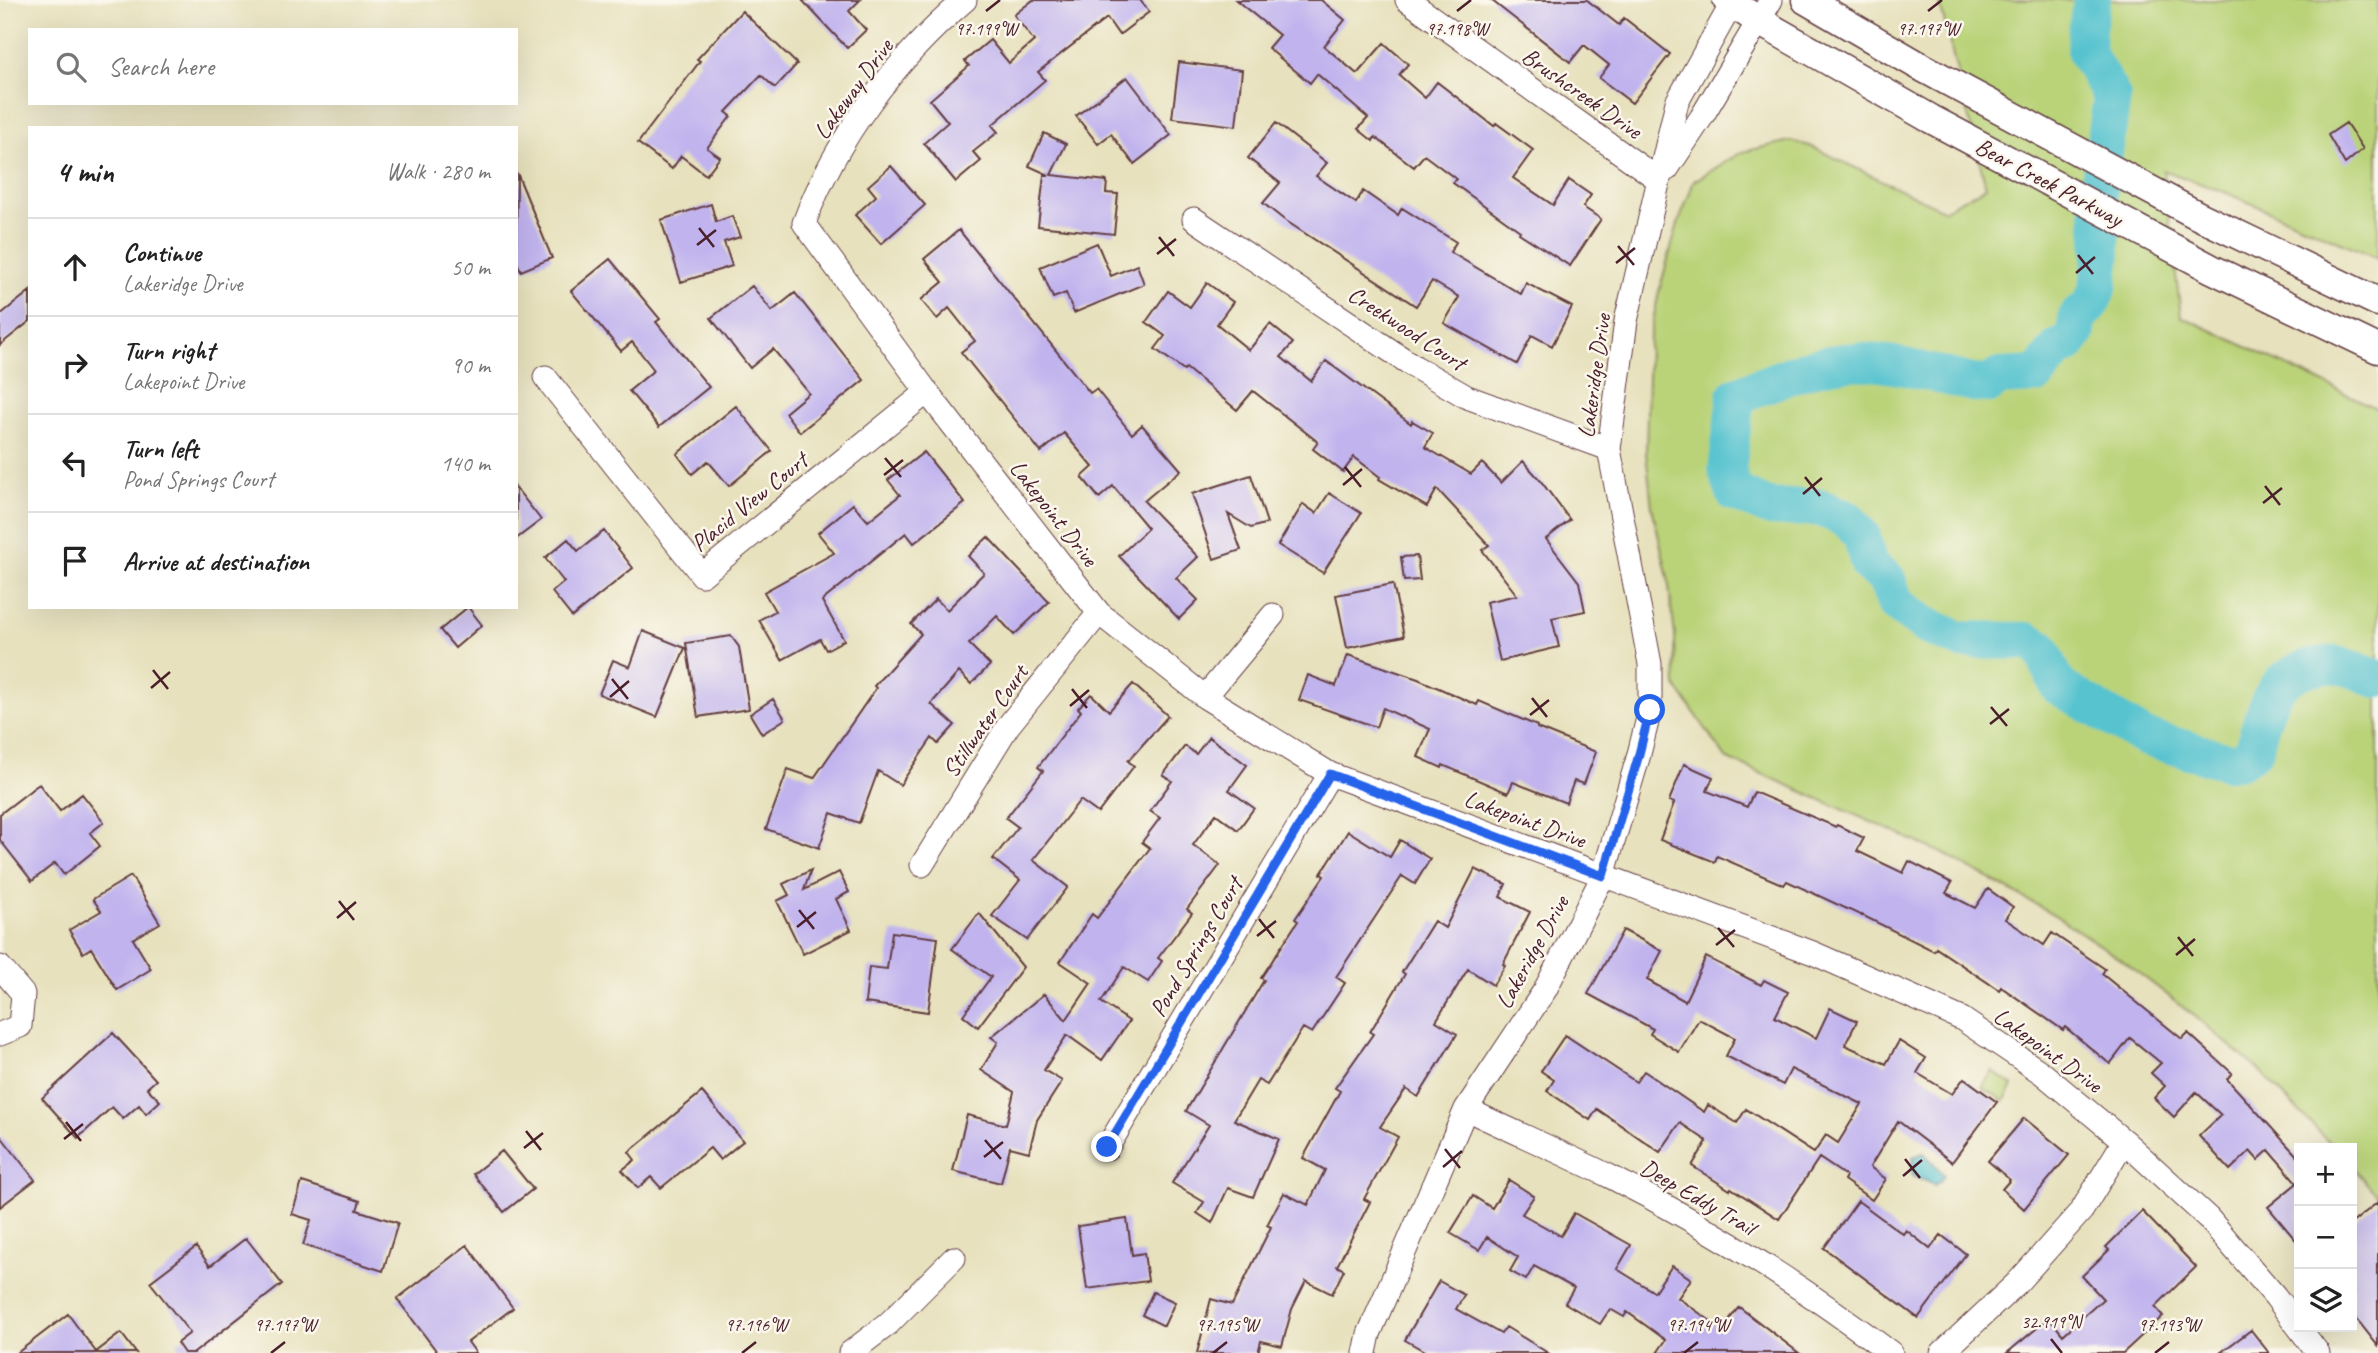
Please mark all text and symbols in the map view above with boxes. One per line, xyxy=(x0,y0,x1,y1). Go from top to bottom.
text: 97.199°W xyxy=(955,18,1020,40)
text: 97.198°W xyxy=(1426,18,1491,40)
text: 97.197°W xyxy=(1897,18,1962,40)
search box xyxy=(28,28,518,105)
street label: Lakeway Drive xyxy=(807,31,901,145)
street label: Brushcreek Drive xyxy=(1516,41,1650,147)
icon: search xyxy=(52,48,90,86)
text: Search here xyxy=(108,50,214,83)
street label: Bear Creek Parkway xyxy=(1970,131,2129,234)
text: 4 min xyxy=(56,153,113,191)
text: Walk · 280 m xyxy=(386,157,490,186)
text: Continue xyxy=(123,236,201,269)
icon: ahead xyxy=(56,248,94,286)
text: 50 m xyxy=(451,253,490,282)
text: Lakeridge Drive xyxy=(123,269,243,298)
street label: Creekwood Court xyxy=(1343,279,1474,379)
street label: Lakeridge Drive xyxy=(1570,310,1618,440)
text: Turn right xyxy=(123,334,214,367)
icon: right xyxy=(56,346,94,384)
text: 90 m xyxy=(451,351,490,380)
text: Lakepoint Drive xyxy=(123,367,244,396)
text: Turn left xyxy=(123,432,198,465)
icon: left xyxy=(56,444,94,482)
street label: Placid View Court xyxy=(684,444,816,558)
text: 140 m xyxy=(441,449,490,478)
street label: Lakepoint Drive xyxy=(1003,454,1106,574)
text: Pond Springs Court xyxy=(123,465,274,494)
icon: arrive xyxy=(56,542,94,580)
text: Arrive at destination xyxy=(123,545,309,578)
street label: Stillwater Court xyxy=(935,657,1036,783)
route start xyxy=(1634,694,1665,725)
street label: Lakepoint Drive xyxy=(1460,783,1592,855)
street label: Pond Springs Court xyxy=(1143,869,1251,1022)
street label: Lakeridge Drive xyxy=(1489,888,1576,1014)
street label: Lakepoint Drive xyxy=(1988,1001,2110,1101)
route end xyxy=(1091,1131,1122,1162)
map controls xyxy=(2294,1143,2357,1332)
button: + xyxy=(2294,1143,2357,1206)
street label: Deep Eddy Trail xyxy=(1635,1152,1764,1244)
button: − xyxy=(2294,1206,2357,1269)
button: layers xyxy=(2294,1269,2357,1332)
text: 32.919°N xyxy=(2021,1311,2084,1333)
text: 97.197°W xyxy=(254,1314,319,1336)
text: 97.196°W xyxy=(725,1314,790,1336)
text: 97.195°W xyxy=(1196,1314,1261,1336)
text: 97.194°W xyxy=(1667,1314,1732,1336)
text: 97.193°W xyxy=(2138,1314,2203,1336)

